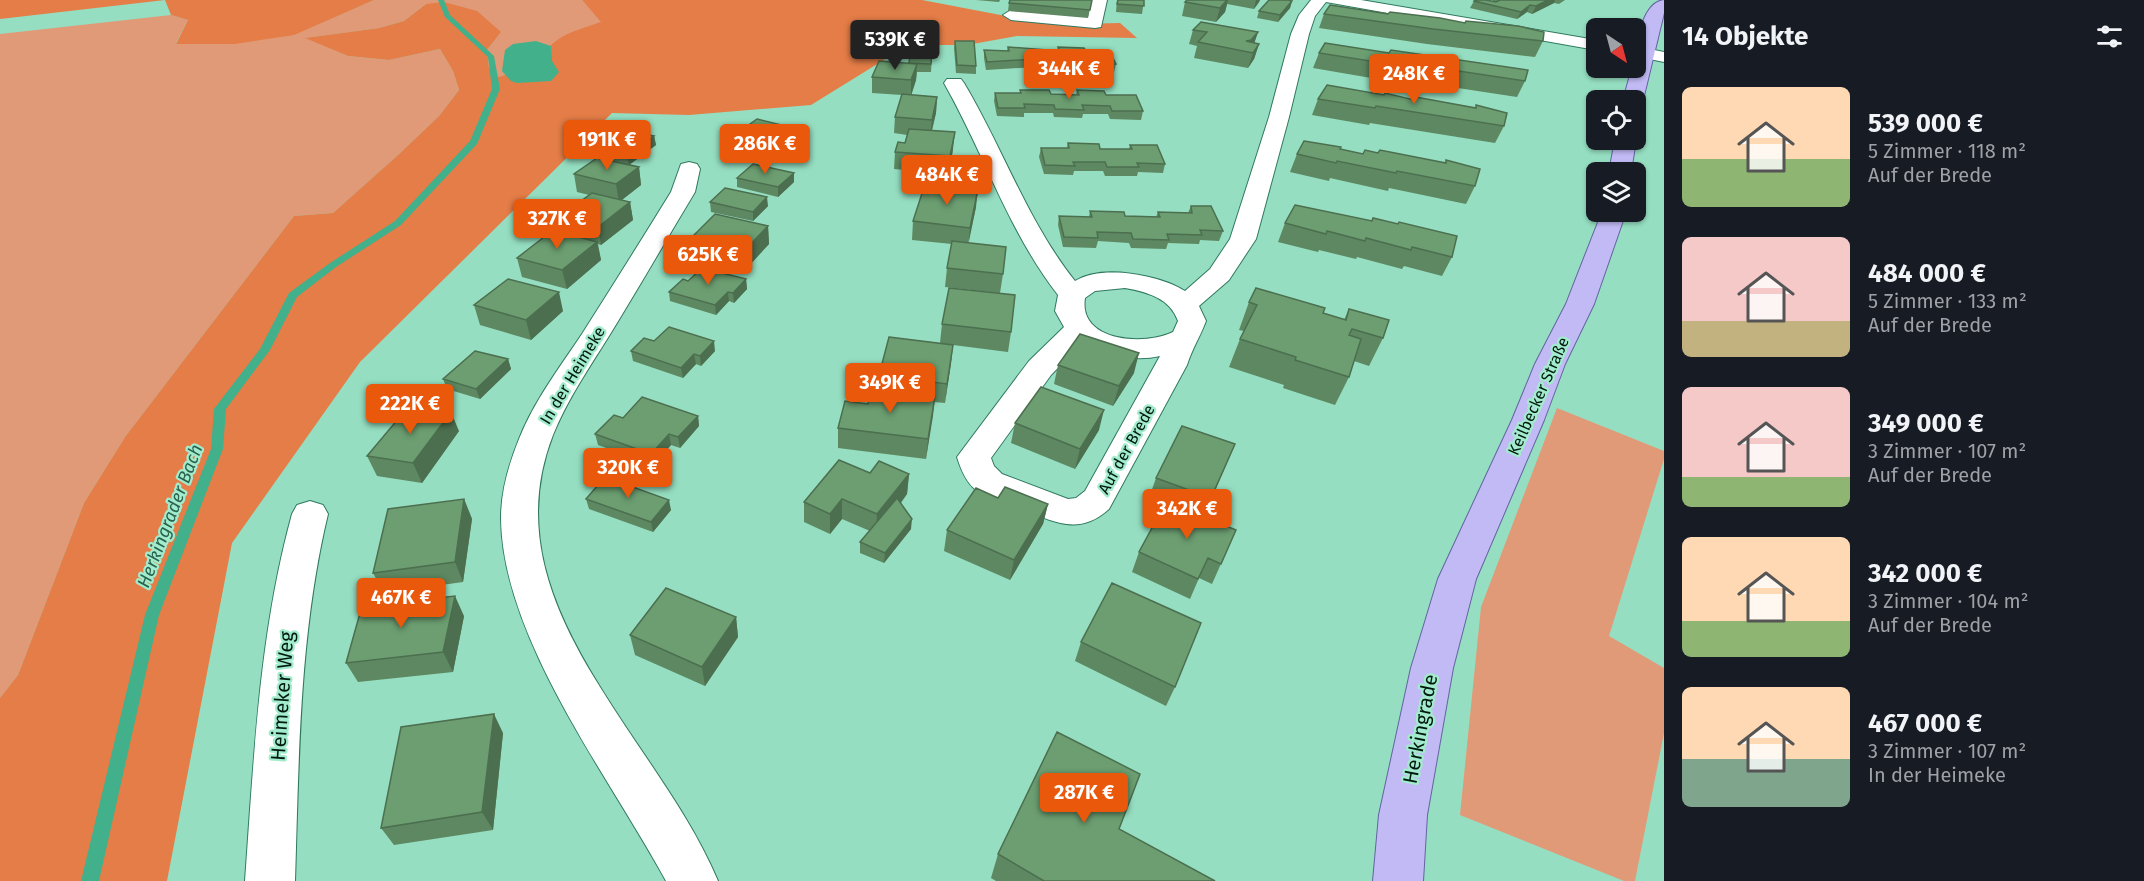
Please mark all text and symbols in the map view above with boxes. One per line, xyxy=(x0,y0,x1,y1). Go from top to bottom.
north arrow xyxy=(1586,18,1646,78)
map controls xyxy=(1586,18,1646,222)
pin: 539K € xyxy=(846,20,944,71)
icon: filters xyxy=(2093,20,2126,53)
text: 14 Objekte xyxy=(1682,21,1808,52)
text: 539K € xyxy=(864,27,926,51)
pin: 344K € xyxy=(1020,49,1118,100)
pin: 248K € xyxy=(1365,54,1463,105)
text: 344K € xyxy=(1038,56,1100,80)
text: 248K € xyxy=(1383,61,1445,85)
button: locate xyxy=(1586,90,1646,150)
text: 539 000 € xyxy=(1868,108,1983,139)
icon: home xyxy=(1730,111,1802,183)
pin: 191K € xyxy=(558,120,656,171)
pin: 286K € xyxy=(716,124,814,175)
text: 191K € xyxy=(578,127,636,151)
text: 286K € xyxy=(734,131,796,155)
text: 5 Zimmer · 118 m² xyxy=(1868,139,2026,163)
pin: 484K € xyxy=(898,155,996,206)
text: 484K € xyxy=(915,162,979,186)
button: layers xyxy=(1586,162,1646,222)
text: Auf der Brede xyxy=(1868,163,1992,187)
pin: 327K € xyxy=(508,199,606,250)
text: 327K € xyxy=(528,206,586,230)
pin: 625K € xyxy=(659,235,757,286)
text: 625K € xyxy=(677,242,739,266)
text: 484 000 € xyxy=(1868,258,1986,289)
icon: home xyxy=(1730,261,1802,333)
text: 5 Zimmer · 133 m² xyxy=(1868,289,2027,313)
text: Auf der Brede xyxy=(1868,313,1992,337)
street label: In der Heimeke xyxy=(536,323,609,427)
street label: Keilbecker Straße xyxy=(1504,334,1573,458)
pin: 349K € xyxy=(841,363,939,414)
text: 349K € xyxy=(859,370,921,394)
pin: 222K € xyxy=(361,384,459,435)
text: 222K € xyxy=(380,391,440,415)
street label: Auf der Brede xyxy=(1094,401,1159,497)
text: 349 000 € xyxy=(1868,408,1984,439)
icon: home xyxy=(1730,411,1802,483)
text: 3 Zimmer · 107 m² xyxy=(1868,439,2026,463)
water label: Herkingrader Bach xyxy=(132,441,208,591)
pin: 320K € xyxy=(579,448,677,499)
text: 320K € xyxy=(597,455,659,479)
text: Auf der Brede xyxy=(1868,463,1992,487)
pin: 342K € xyxy=(1138,489,1236,540)
text: 342K € xyxy=(1157,496,1217,520)
text: 342 000 € xyxy=(1868,558,1982,589)
icon: home xyxy=(1730,561,1802,633)
pin: 467K € xyxy=(352,578,450,629)
text: 467K € xyxy=(371,585,431,609)
text: 3 Zimmer · 104 m² xyxy=(1868,589,2028,613)
text: Auf der Brede xyxy=(1868,613,1992,637)
street label: Heimeker Weg xyxy=(266,630,299,762)
street label: Herkingrade xyxy=(1398,672,1442,786)
text: 467 000 € xyxy=(1868,708,1982,739)
icon: home xyxy=(1730,711,1802,783)
text: 3 Zimmer · 107 m² xyxy=(1868,739,2026,763)
text: In der Heimeke xyxy=(1868,763,2006,787)
pin: 287K € xyxy=(1035,773,1133,824)
text: 287K € xyxy=(1054,780,1114,804)

